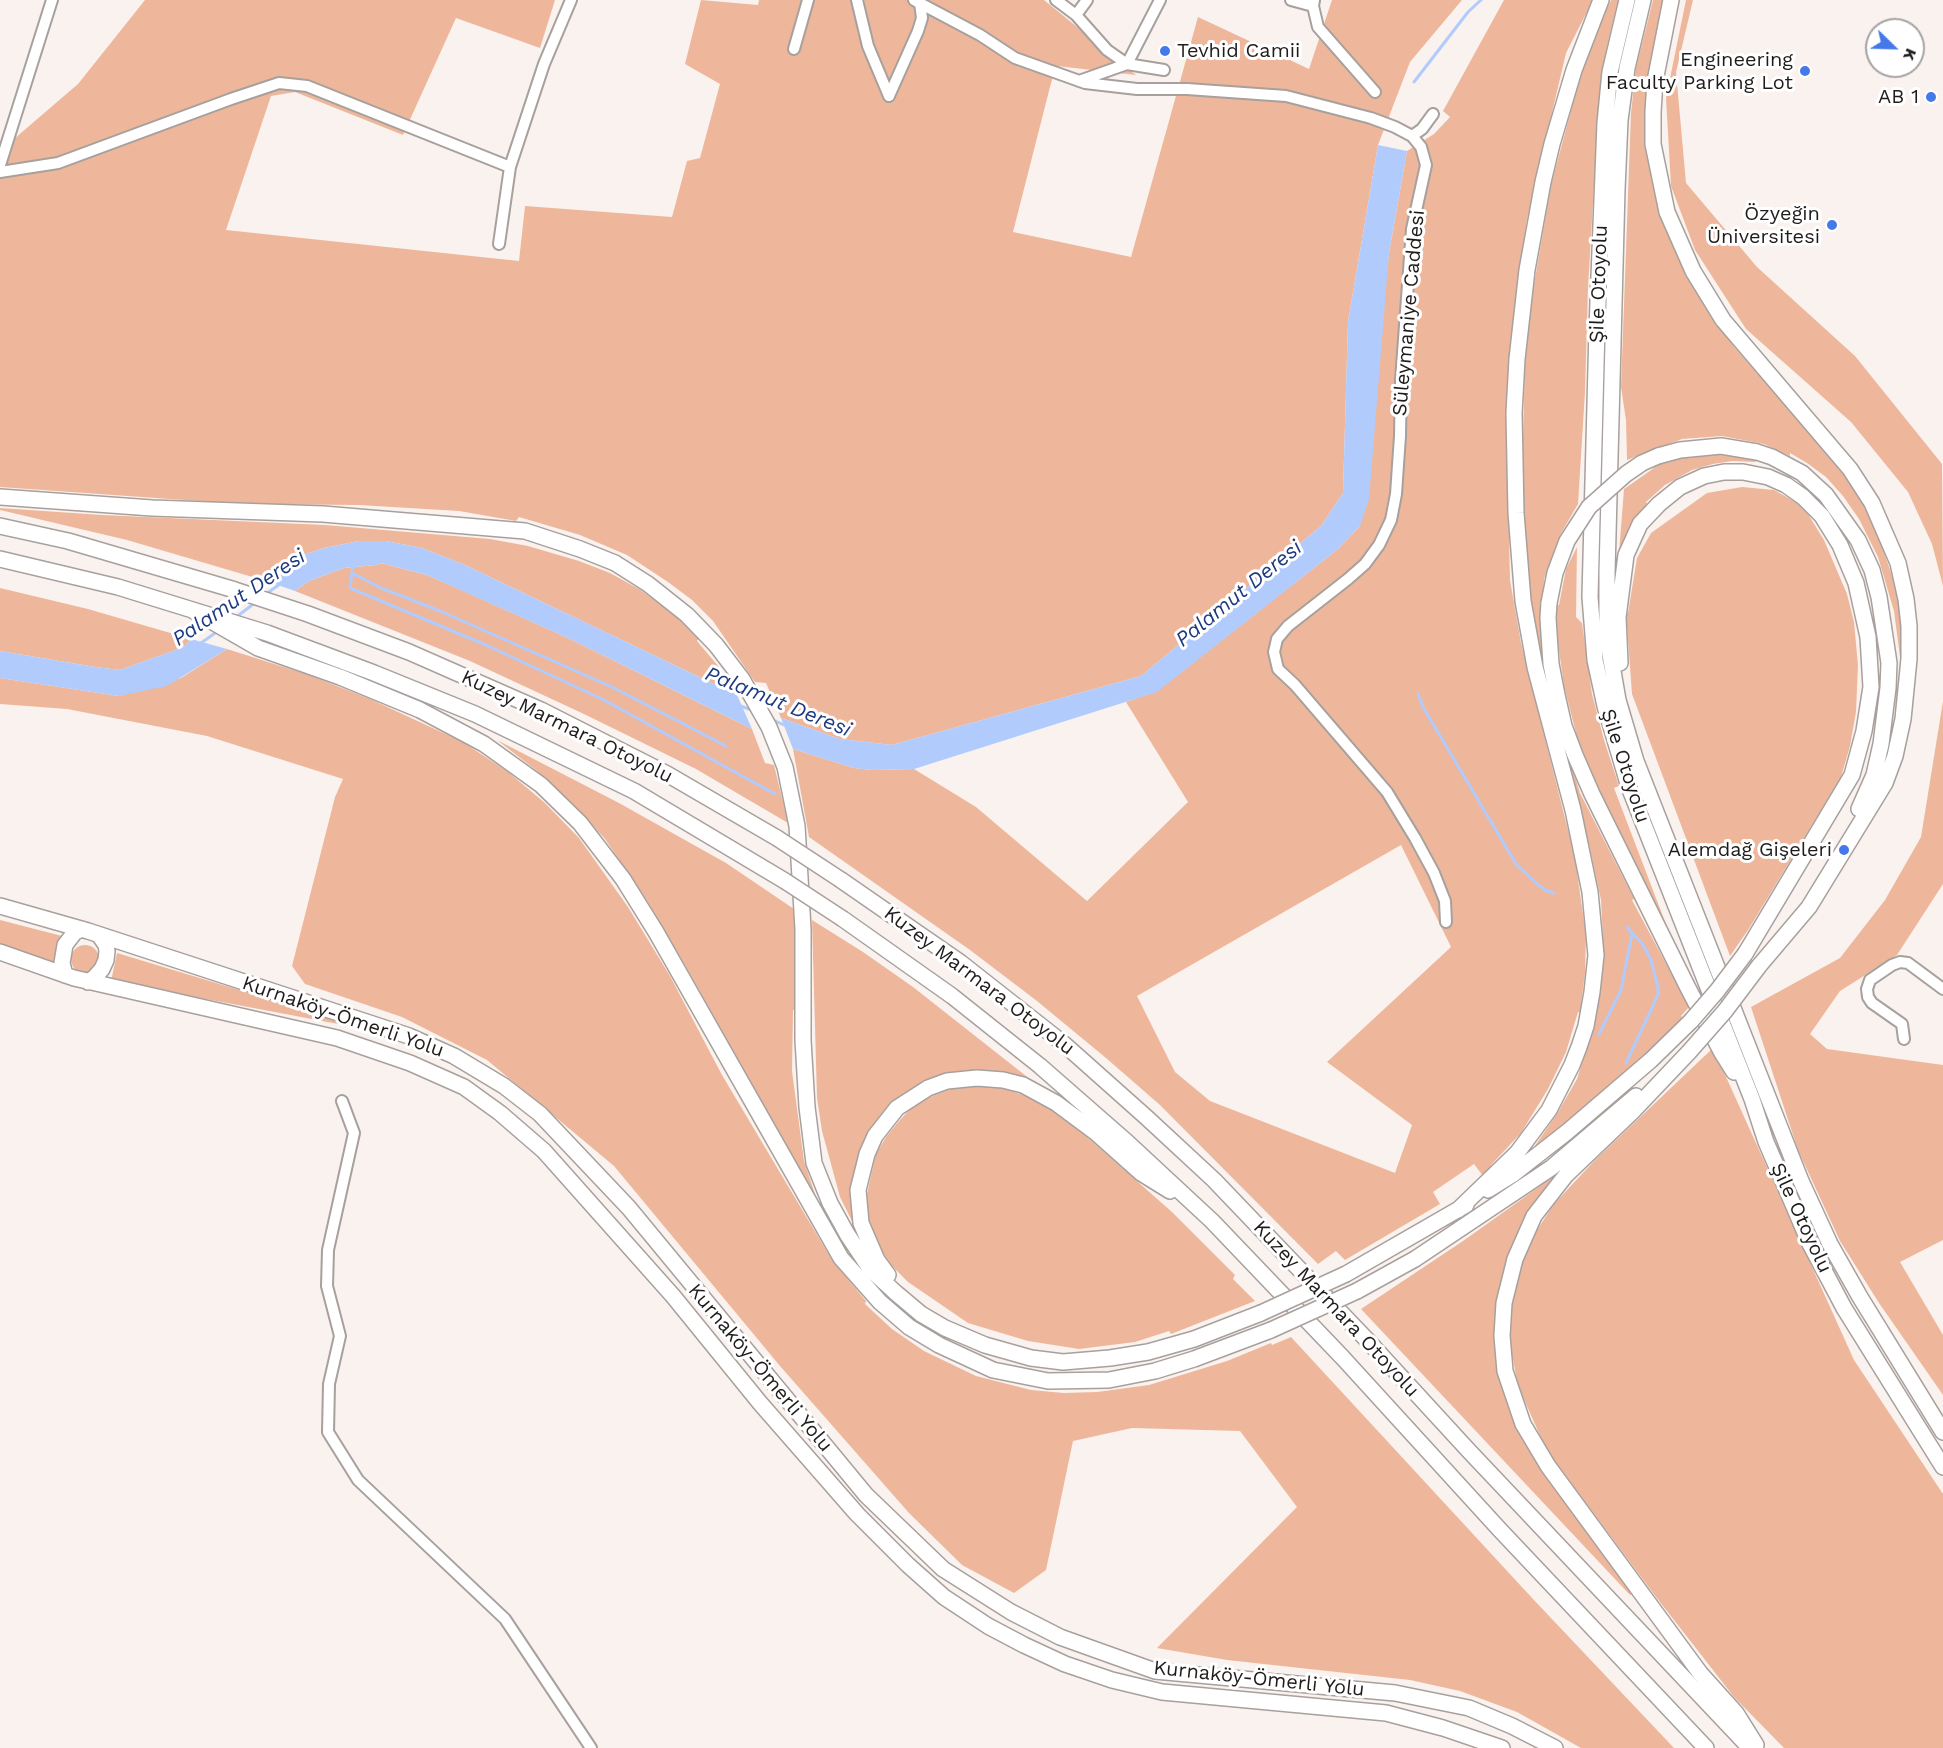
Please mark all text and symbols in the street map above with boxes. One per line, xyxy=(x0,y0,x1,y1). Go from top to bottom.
north arrow xyxy=(1865,18,1925,78)
place label: Tevhid Camii xyxy=(1177,39,1300,63)
marker: Tevhid Camii xyxy=(1158,44,1172,58)
text: K xyxy=(1899,46,1921,63)
place label: Engineering Faculty Parking Lot xyxy=(1606,48,1793,95)
marker: Engineering Faculty Parking Lot xyxy=(1798,64,1812,78)
place label: AB 1 xyxy=(1878,85,1919,109)
marker: AB 1 xyxy=(1924,90,1938,104)
place label: Özyeğin Üniversitesi xyxy=(1707,202,1820,249)
street label: Süleymaniye Caddesi xyxy=(1388,209,1430,417)
marker: Özyeğin Üniversitesi xyxy=(1825,218,1839,232)
street label: Şile Otoyolu xyxy=(1585,224,1613,344)
water label: Palamut Deresi xyxy=(1171,535,1307,653)
water label: Palamut Deresi xyxy=(168,544,310,652)
water label: Palamut Deresi xyxy=(701,661,855,743)
street label: Kuzey Marmara Otoyolu xyxy=(457,665,677,789)
street label: Şile Otoyolu xyxy=(1595,706,1655,826)
place label: Alemdağ Gişeleri xyxy=(1668,838,1832,862)
marker: Alemdağ Gişeleri xyxy=(1837,843,1851,857)
street label: Kuzey Marmara Otoyolu xyxy=(879,902,1079,1060)
street label: Kurnaköy-Ömerli Yolu xyxy=(239,971,447,1063)
street label: Şile Otoyolu xyxy=(1765,1159,1837,1277)
street label: Kuzey Marmara Otoyolu xyxy=(1248,1216,1424,1402)
street label: Kurnaköy-Ömerli Yolu xyxy=(683,1279,837,1457)
street label: Kurnaköy-Ömerli Yolu xyxy=(1152,1656,1366,1702)

